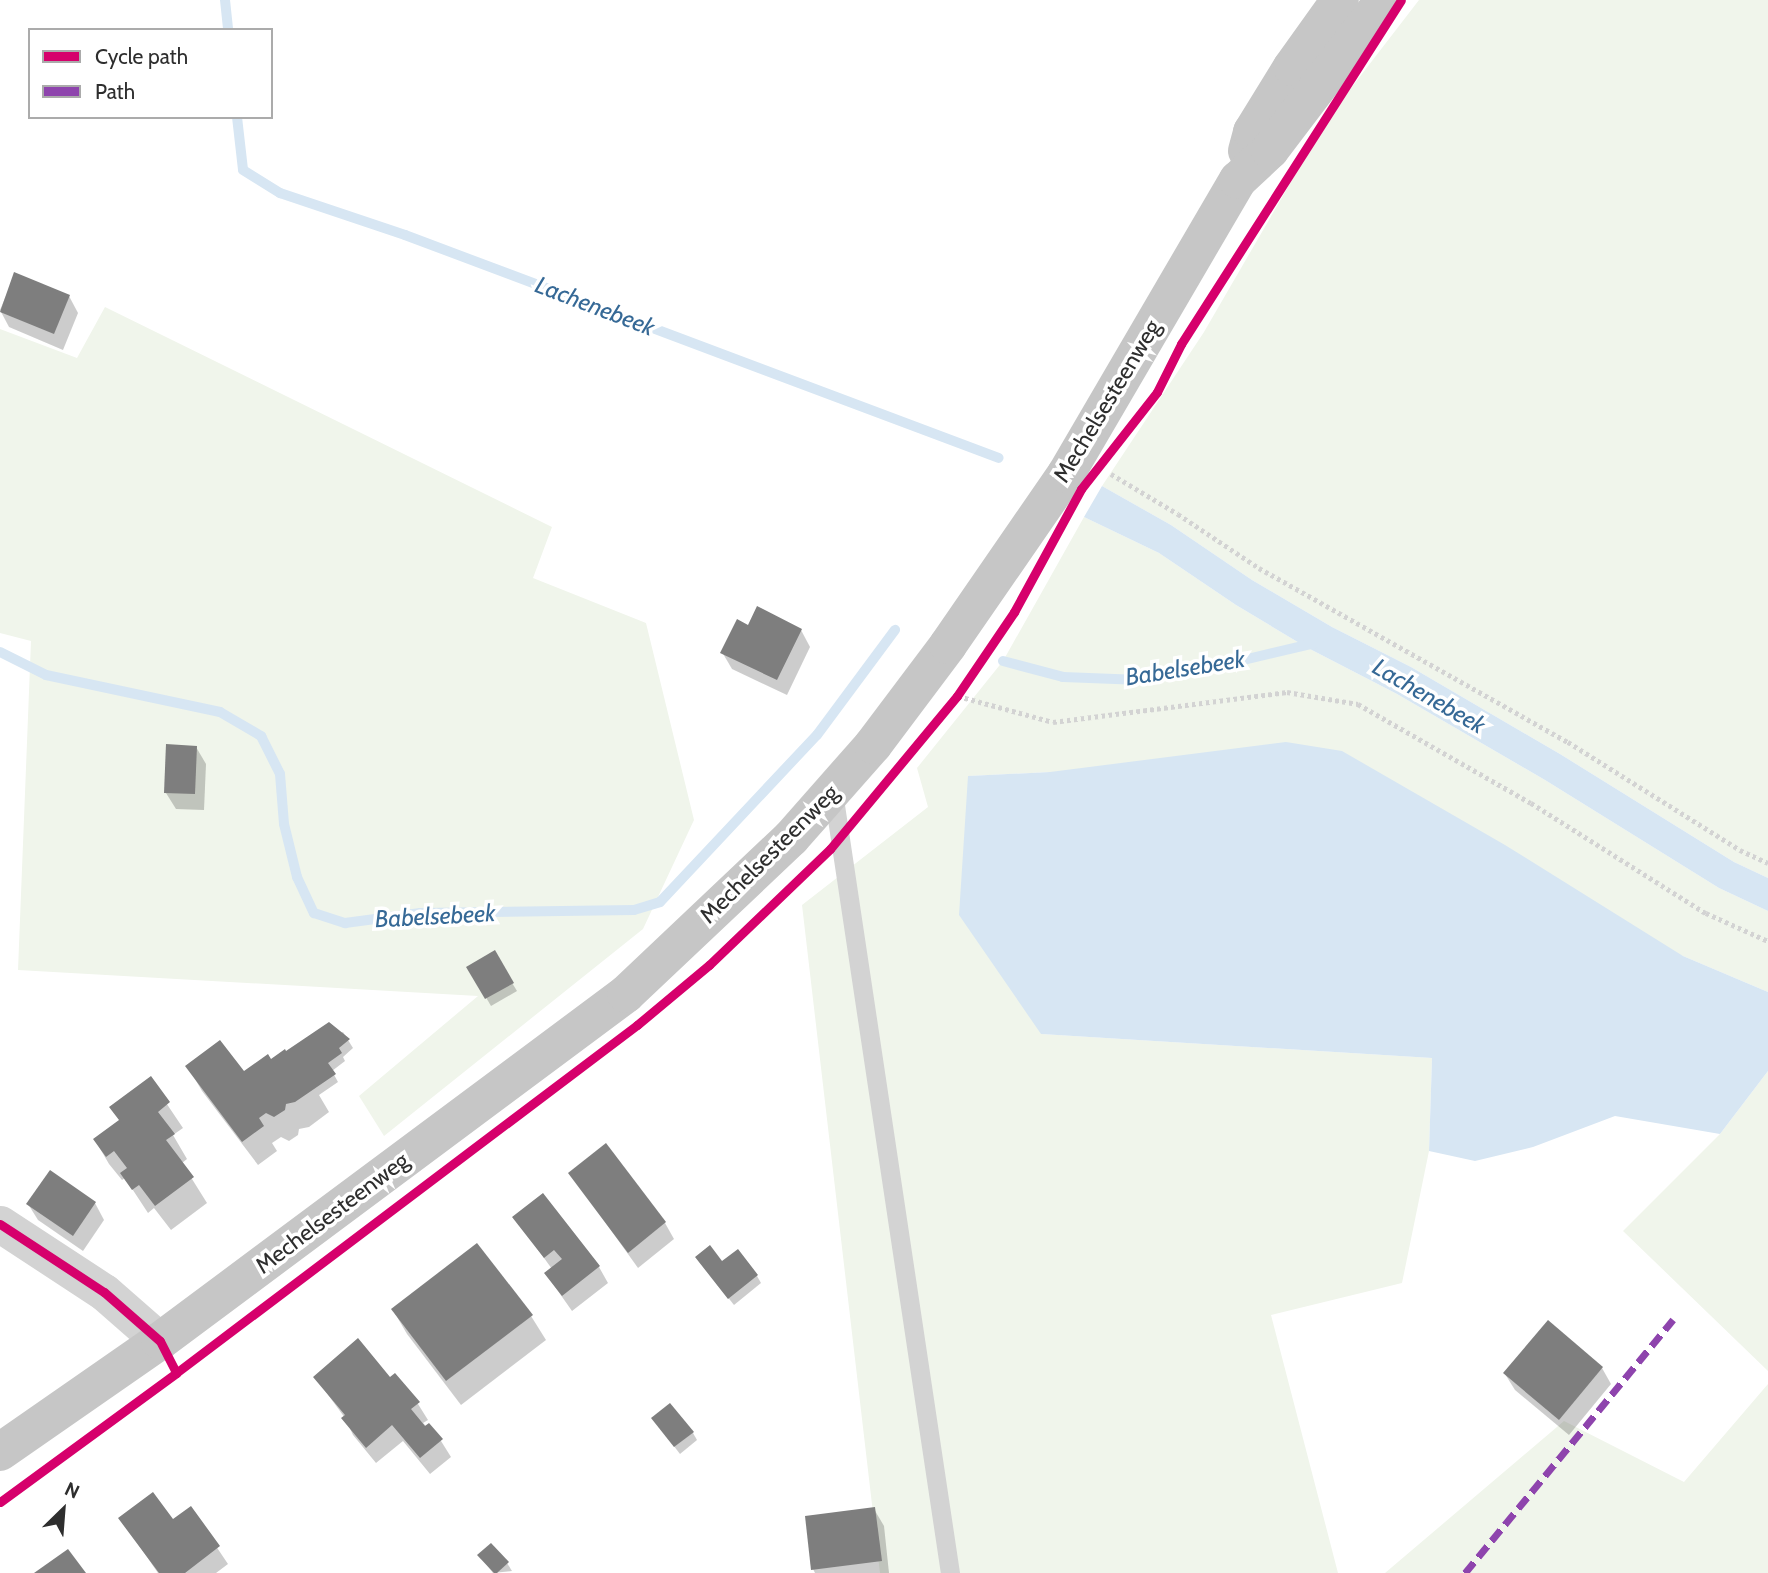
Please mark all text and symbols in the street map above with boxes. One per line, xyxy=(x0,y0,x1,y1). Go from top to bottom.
legend xyxy=(28,28,273,119)
text: Cycle path xyxy=(95,44,188,69)
text: Path xyxy=(95,79,135,104)
water label: Lachenebeek xyxy=(531,270,659,342)
street label: Mechelsesteenweg xyxy=(1048,315,1166,487)
water label: Babelsebeek xyxy=(1123,644,1247,692)
water label: Lachenebeek xyxy=(1368,652,1490,740)
street label: Mechelsesteenweg xyxy=(694,779,844,929)
water label: Babelsebeek xyxy=(374,898,496,934)
street label: Mechelsesteenweg xyxy=(250,1146,414,1280)
north arrow xyxy=(28,1475,98,1545)
text: N xyxy=(61,1477,83,1504)

